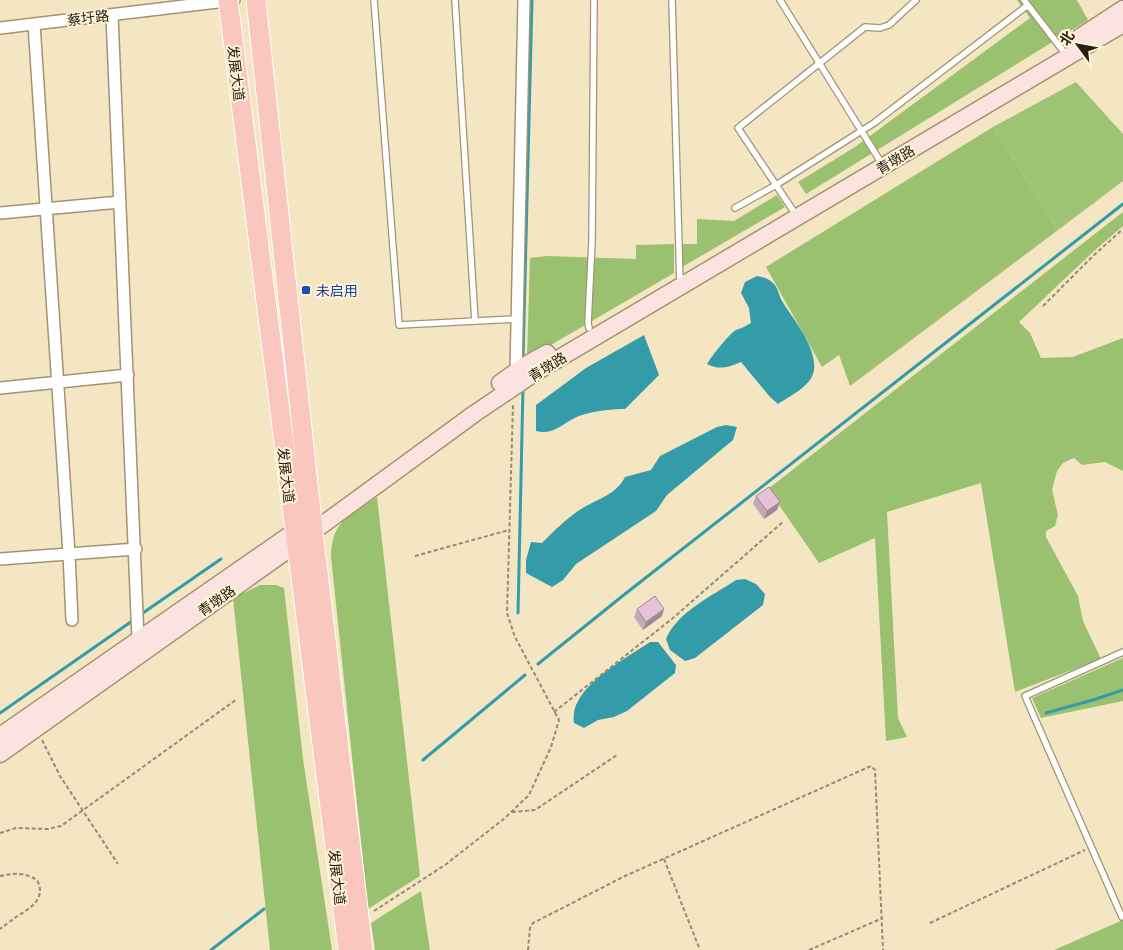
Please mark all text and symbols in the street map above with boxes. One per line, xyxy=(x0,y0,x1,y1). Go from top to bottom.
street label: 蔡圩路 xyxy=(66,5,110,29)
north arrow xyxy=(1053,20,1103,70)
text: 北 xyxy=(1054,26,1078,49)
street label: 发展大道 xyxy=(224,44,250,102)
street label: 青墩路 xyxy=(872,140,918,178)
place label: 未启用 xyxy=(316,280,358,300)
marker: 未启用 xyxy=(300,284,312,296)
street label: 青墩路 xyxy=(524,346,570,386)
street label: 发展大道 xyxy=(274,446,300,504)
street label: 青墩路 xyxy=(193,580,239,620)
street label: 发展大道 xyxy=(325,848,351,906)

